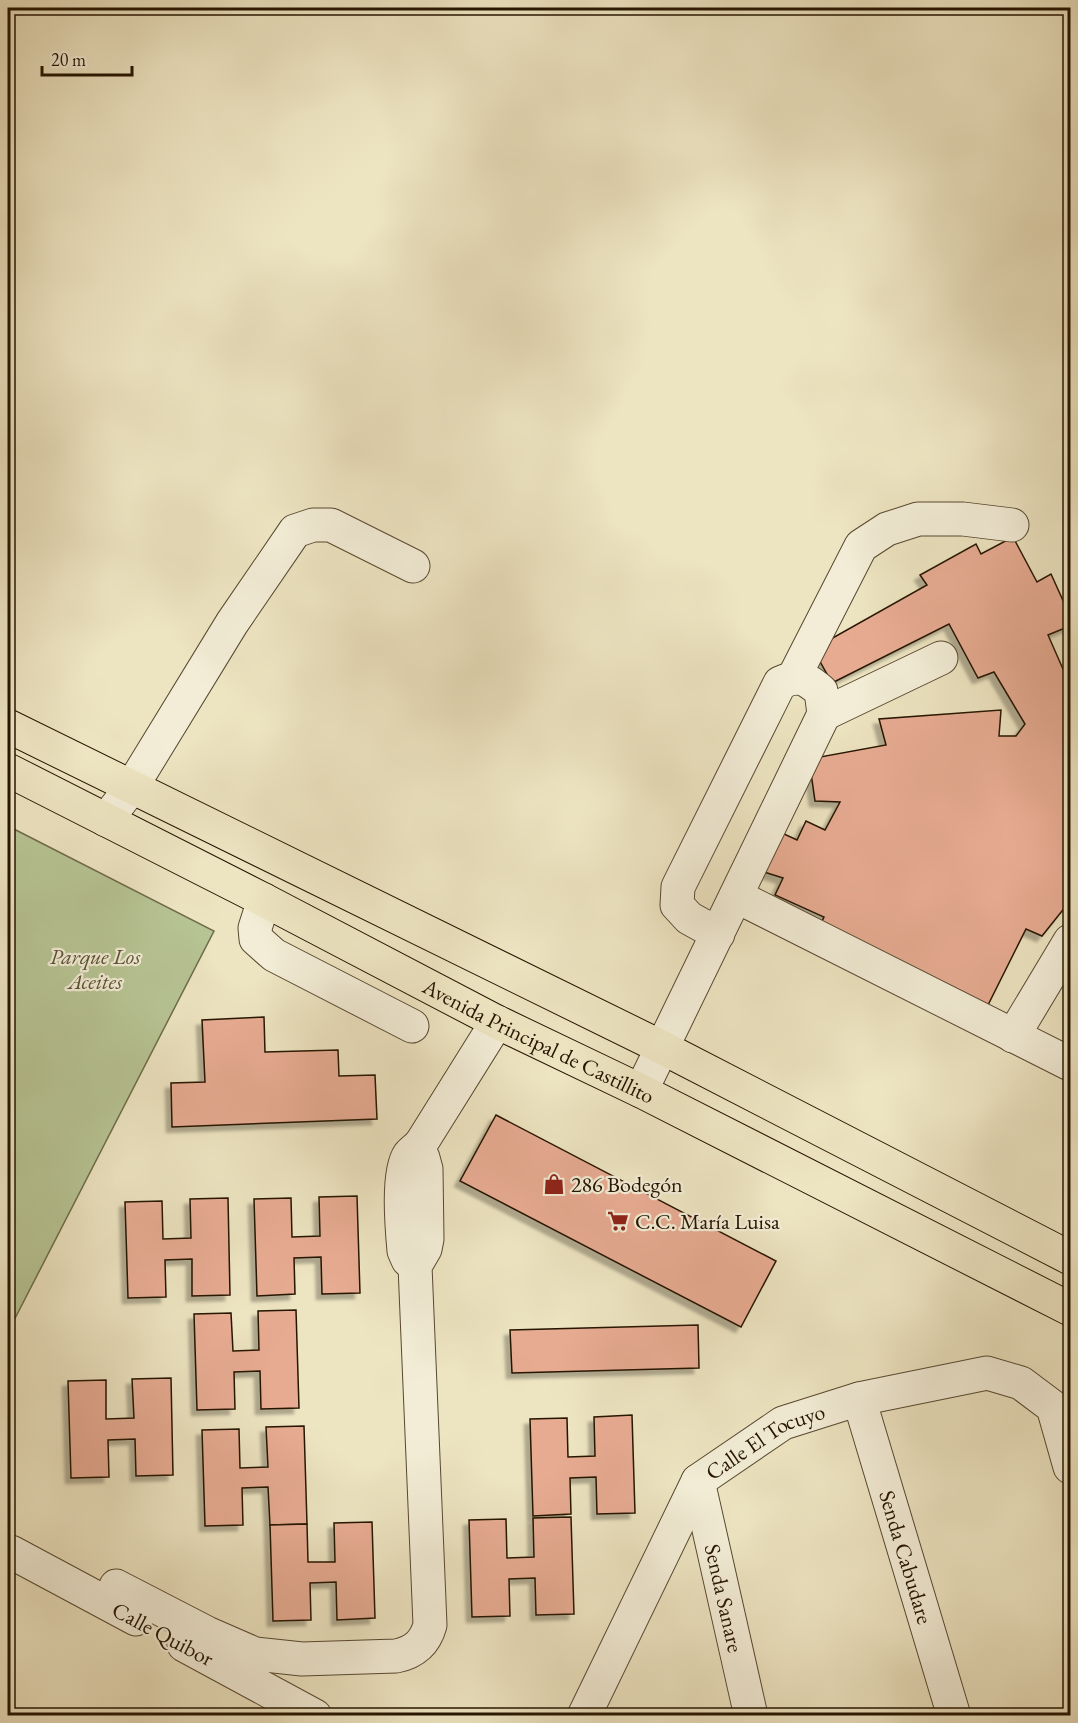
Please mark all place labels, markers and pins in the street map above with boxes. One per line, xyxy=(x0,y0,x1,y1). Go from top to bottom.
place label: 286 Bodegón xyxy=(571,1170,683,1199)
shop icon: 286 Bodegón xyxy=(542,1172,566,1196)
place label: C.C. María Luisa xyxy=(635,1207,780,1236)
supermarket icon: C.C. María Luisa xyxy=(606,1209,630,1233)

